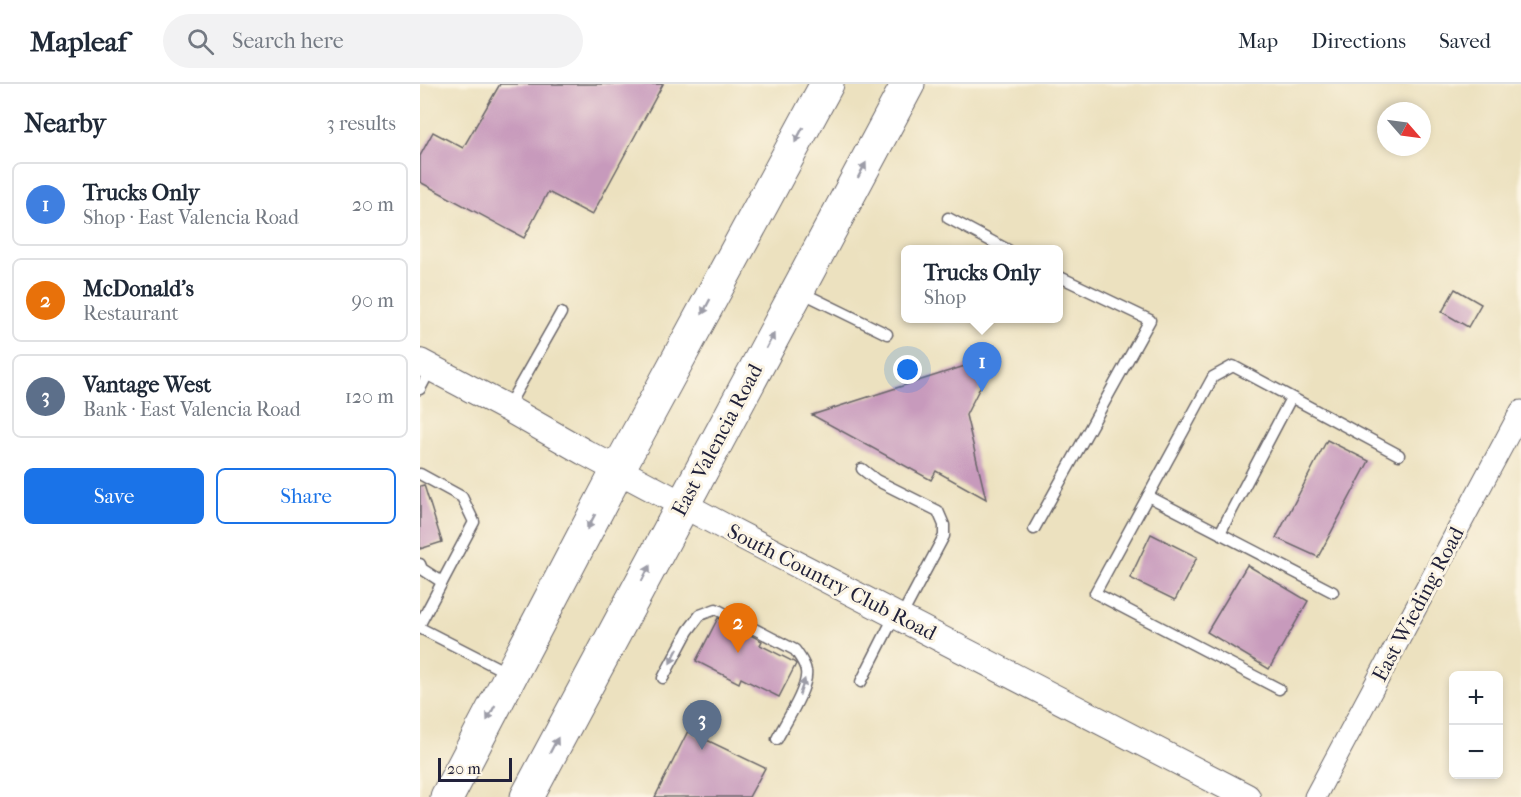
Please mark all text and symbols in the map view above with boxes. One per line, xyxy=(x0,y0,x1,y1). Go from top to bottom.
search box xyxy=(163,14,583,68)
text: Mapleaf xyxy=(30,25,127,58)
icon: search xyxy=(184,25,217,58)
text: Search here xyxy=(232,28,344,54)
text: Map xyxy=(1238,29,1278,53)
text: Directions xyxy=(1311,29,1406,53)
text: Saved xyxy=(1439,29,1491,53)
north arrow xyxy=(1377,102,1431,156)
text: Nearby xyxy=(24,108,106,139)
text: 3 results xyxy=(327,112,396,135)
one-way arrow xyxy=(794,127,804,144)
one-way arrow xyxy=(857,161,867,178)
text: Trucks Only xyxy=(83,180,199,206)
text: 1 xyxy=(42,193,49,216)
text: 20 m xyxy=(352,193,394,216)
text: Shop · East Valencia Road xyxy=(83,206,299,229)
popup xyxy=(901,245,1063,323)
text: Trucks Only xyxy=(924,260,1040,286)
text: McDonald's xyxy=(83,276,194,302)
text: Shop xyxy=(924,286,966,309)
text: 2 xyxy=(40,289,51,312)
text: 90 m xyxy=(352,289,394,312)
one-way arrow xyxy=(701,299,711,316)
text: Restaurant xyxy=(83,302,179,325)
one-way arrow xyxy=(765,333,775,350)
pin: 1 xyxy=(962,342,1002,392)
your location xyxy=(893,355,922,384)
street label: East Valencia Road xyxy=(667,359,768,520)
text: Vantage West xyxy=(83,372,211,398)
text: 3 xyxy=(41,385,50,408)
text: 120 m xyxy=(345,385,394,408)
text: Bank · East Valencia Road xyxy=(83,398,301,421)
button: Save xyxy=(24,468,204,524)
button: Share xyxy=(216,468,396,524)
one-way arrow xyxy=(586,514,596,531)
street label: South Country Club Road xyxy=(723,519,941,645)
street label: East Wieding Road xyxy=(1367,522,1469,685)
one-way arrow xyxy=(641,564,651,581)
pin: 2 xyxy=(718,604,758,653)
one-way arrow xyxy=(670,648,679,665)
map controls xyxy=(1449,671,1503,779)
button: + xyxy=(1449,671,1503,725)
one-way arrow xyxy=(798,677,808,695)
pin: 3 xyxy=(682,700,722,750)
one-way arrow xyxy=(486,705,496,722)
button: − xyxy=(1449,725,1503,779)
one-way arrow xyxy=(549,737,559,754)
scale bar xyxy=(438,755,512,782)
text: 20 m xyxy=(447,759,481,778)

